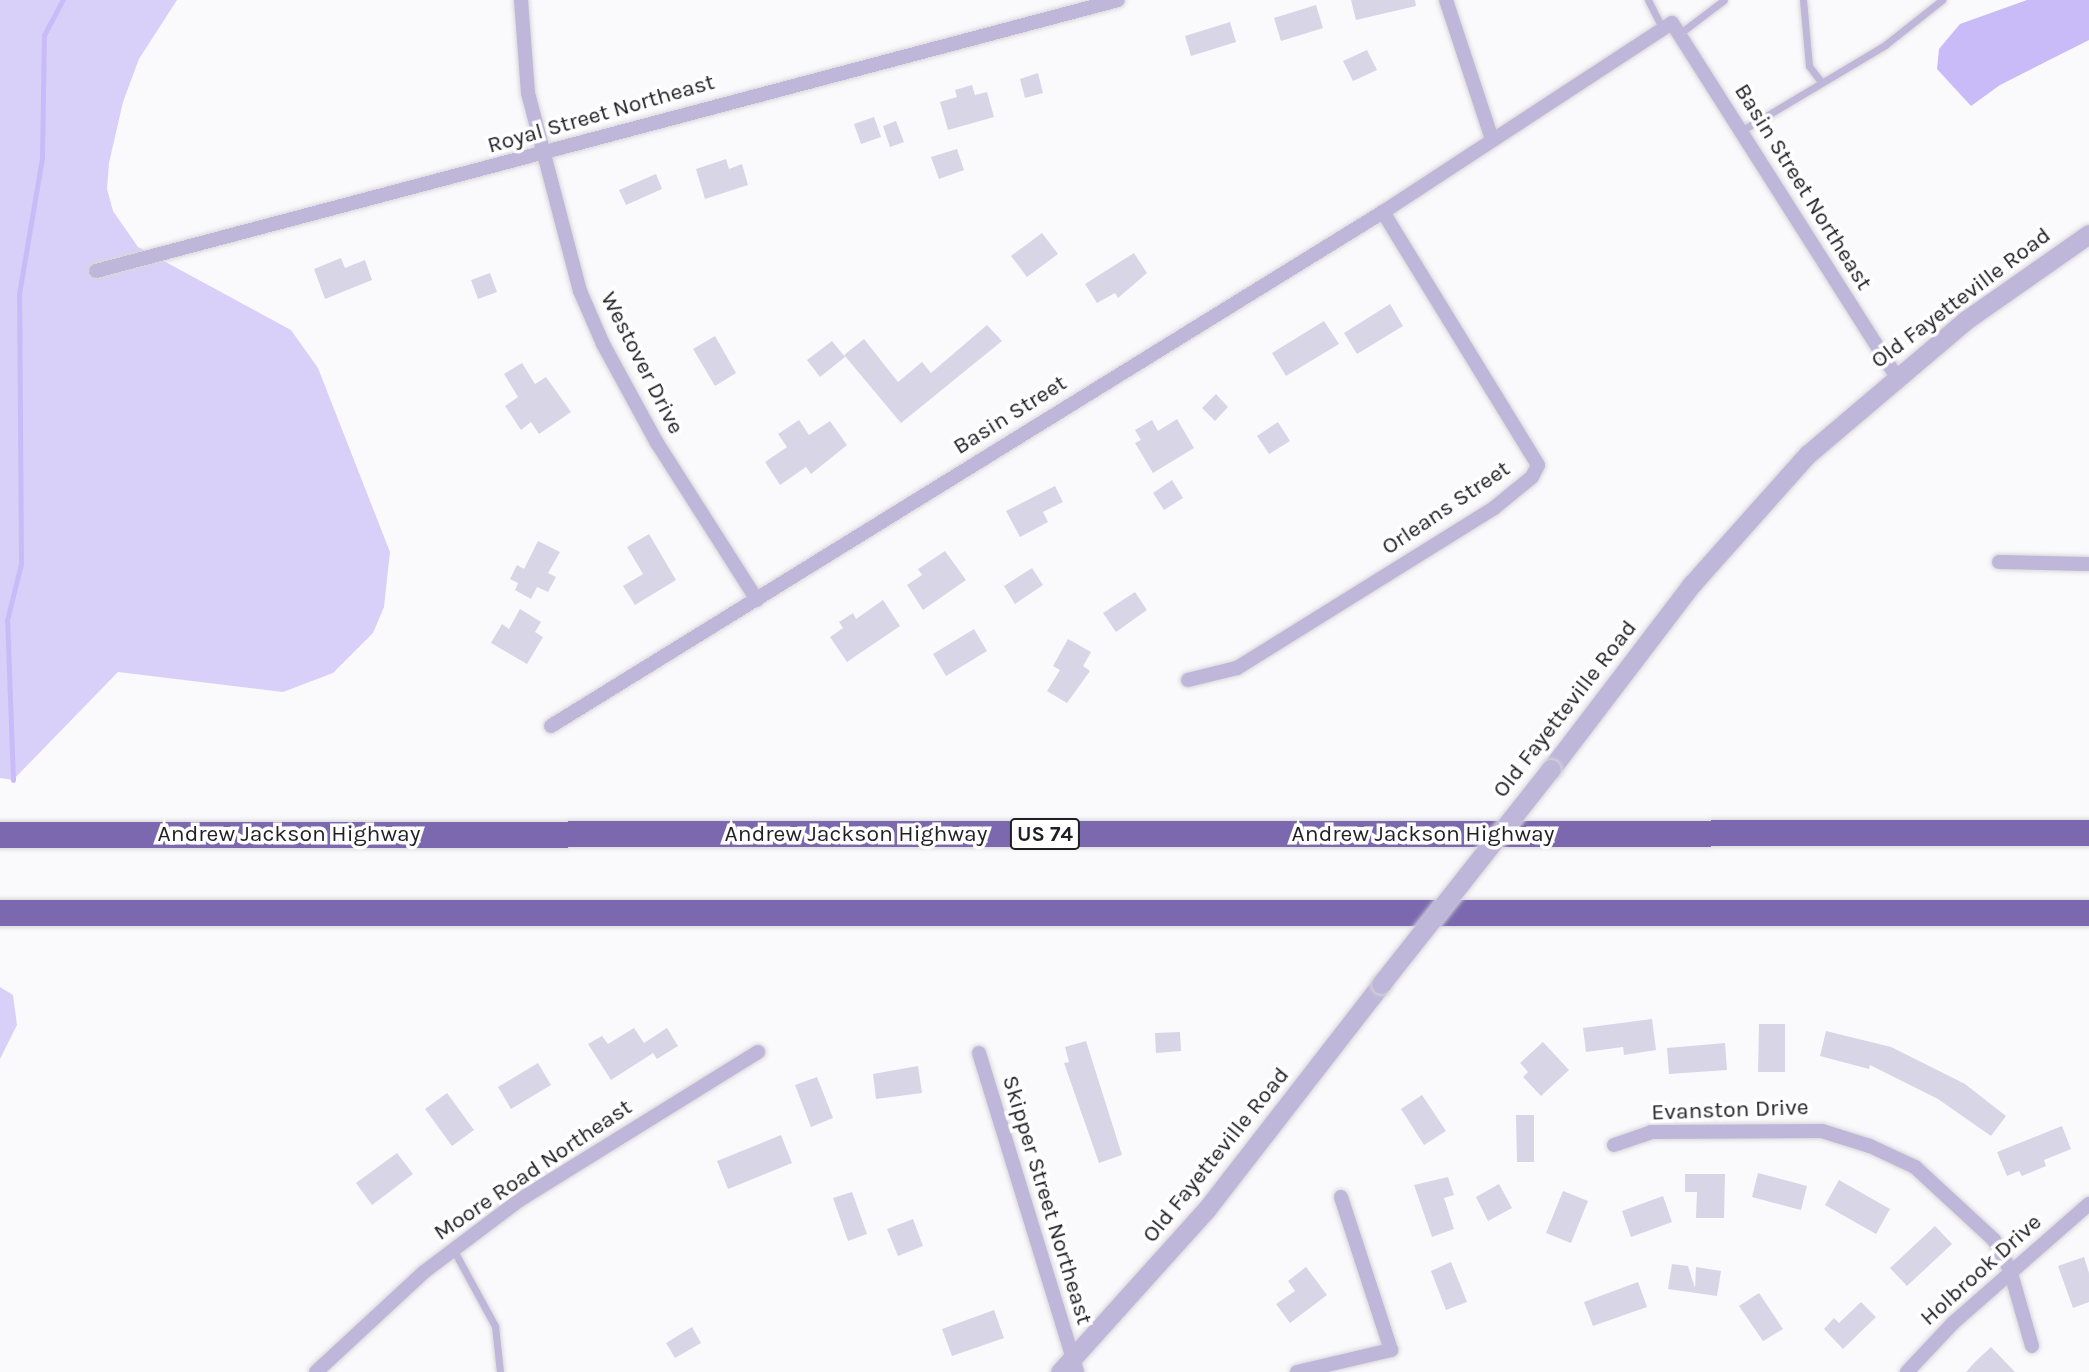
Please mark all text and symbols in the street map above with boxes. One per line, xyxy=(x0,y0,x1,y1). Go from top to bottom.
street label: Royal Street Northeast xyxy=(484,68,718,160)
street label: Basin Street Northeast xyxy=(1728,79,1878,295)
street label: Old Fayetteville Road xyxy=(1866,221,2056,375)
street label: Westover Drive xyxy=(594,287,690,439)
street label: Basin Street xyxy=(948,369,1072,461)
street label: Orleans Street xyxy=(1377,455,1515,561)
street label: Old Fayetteville Road xyxy=(1487,615,1643,803)
road number: US 74 xyxy=(1008,816,1082,852)
street label: Andrew Jackson Highway xyxy=(158,820,420,848)
street label: Andrew Jackson Highway xyxy=(725,820,987,848)
street label: Andrew Jackson Highway xyxy=(1292,820,1554,848)
street label: Old Fayetteville Road xyxy=(1137,1062,1295,1248)
street label: Skipper Street Northeast xyxy=(996,1072,1098,1328)
street label: Moore Road Northeast xyxy=(429,1093,637,1247)
street label: Evanston Drive xyxy=(1651,1093,1809,1127)
street label: Holbrook Drive xyxy=(1915,1208,2047,1332)

